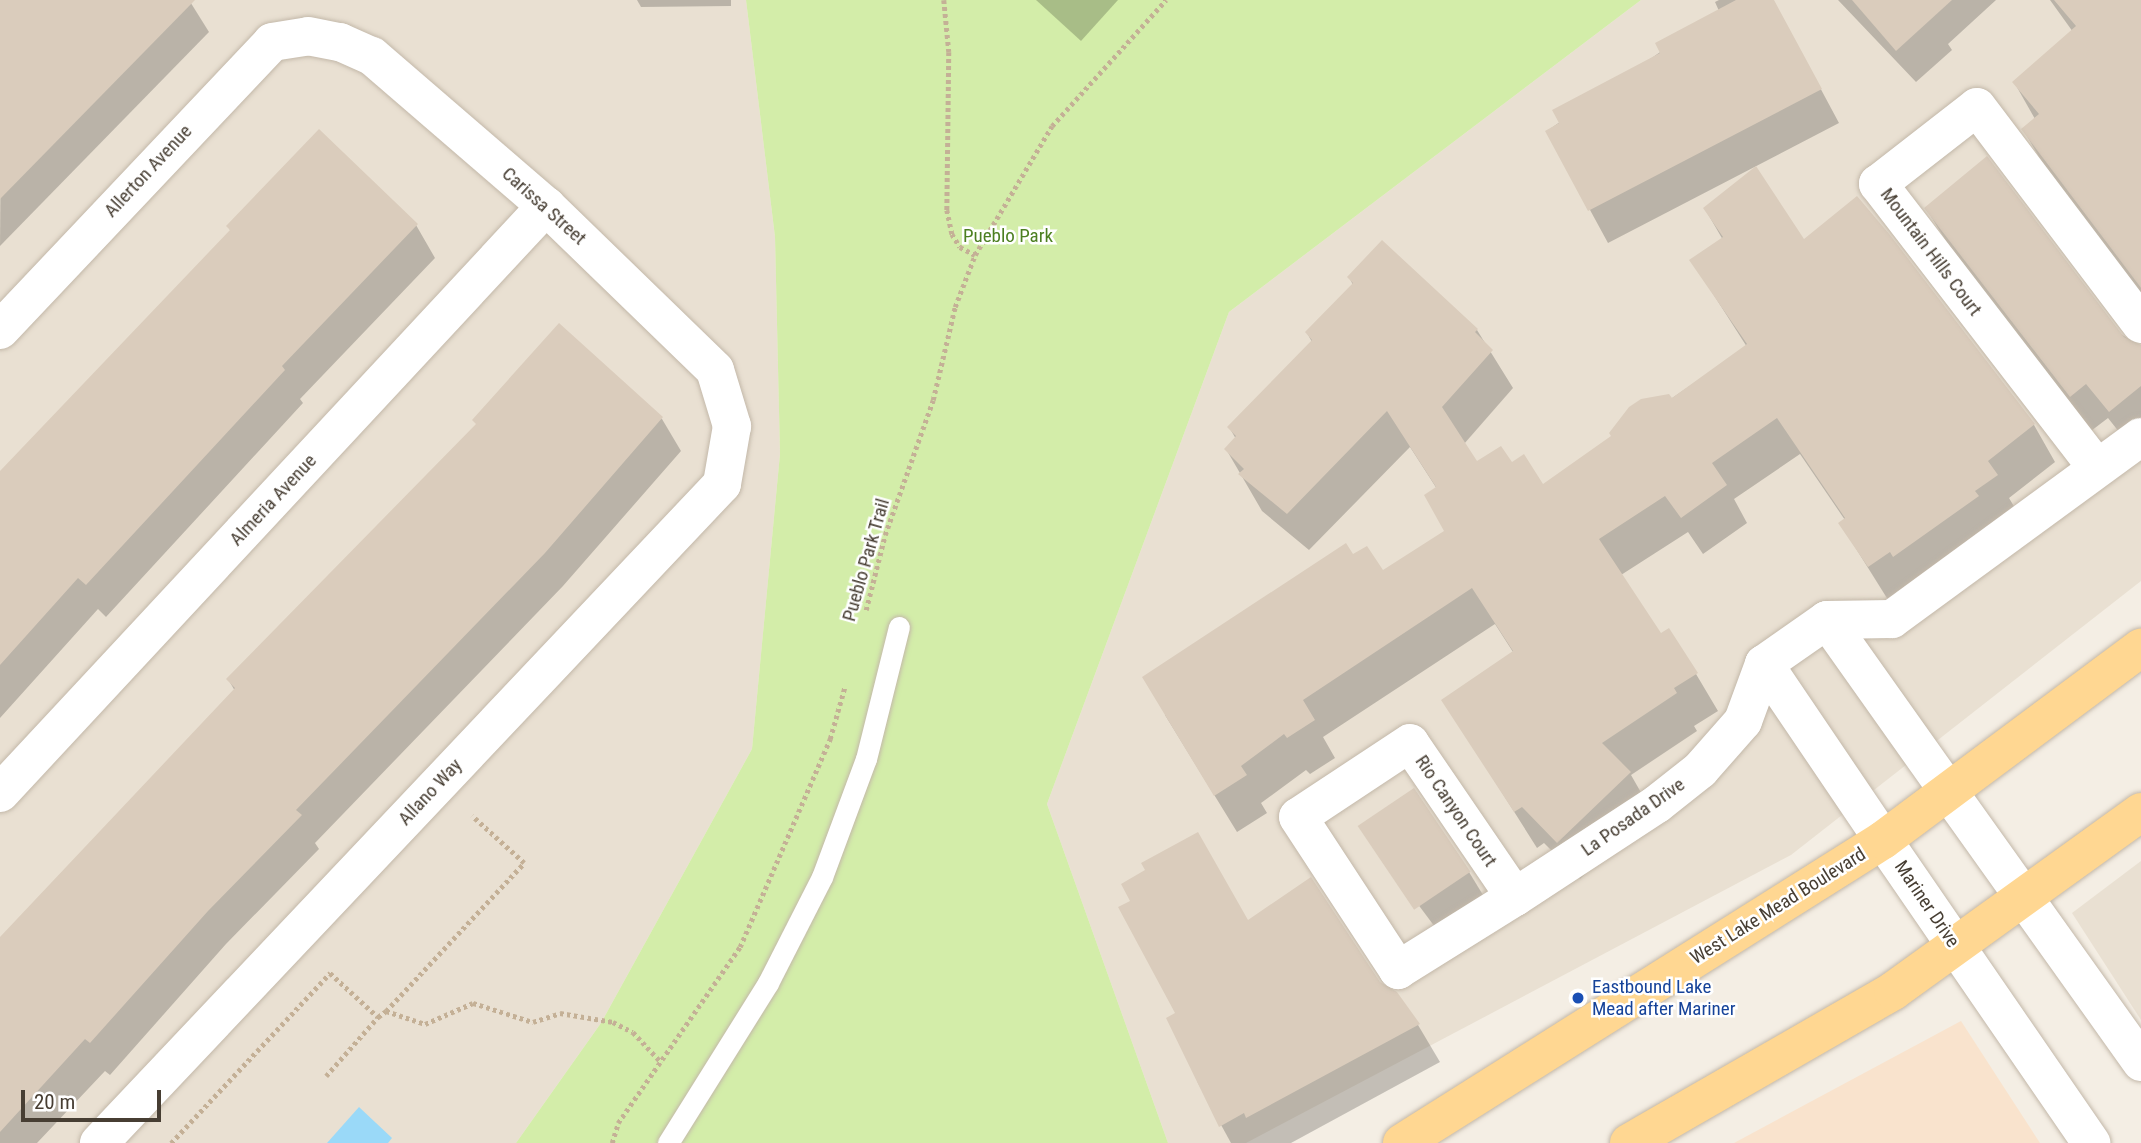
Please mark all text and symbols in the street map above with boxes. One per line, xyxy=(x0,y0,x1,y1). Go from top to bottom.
street label: Allerton Avenue xyxy=(99,120,197,222)
street label: Carissa Street xyxy=(497,162,591,250)
street label: Mountain Hills Court xyxy=(1876,184,1986,320)
park label: Pueblo Park xyxy=(963,225,1053,247)
street label: Almeria Avenue xyxy=(225,449,321,551)
street label: Pueblo Park Trail xyxy=(838,496,894,624)
street label: Rio Canyon Court xyxy=(1410,751,1502,871)
street label: Allano Way xyxy=(393,754,467,830)
street label: La Posada Drive xyxy=(1577,773,1689,861)
street label: West Lake Mead Boulevard xyxy=(1686,843,1870,969)
street label: Mariner Drive xyxy=(1890,856,1964,952)
place label: Eastbound Lake Mead after Mariner xyxy=(1592,976,1735,1020)
marker: Eastbound Lake Mead after Mariner xyxy=(1570,990,1586,1006)
scale bar xyxy=(24,1076,164,1120)
text: 20 m xyxy=(34,1090,75,1114)

